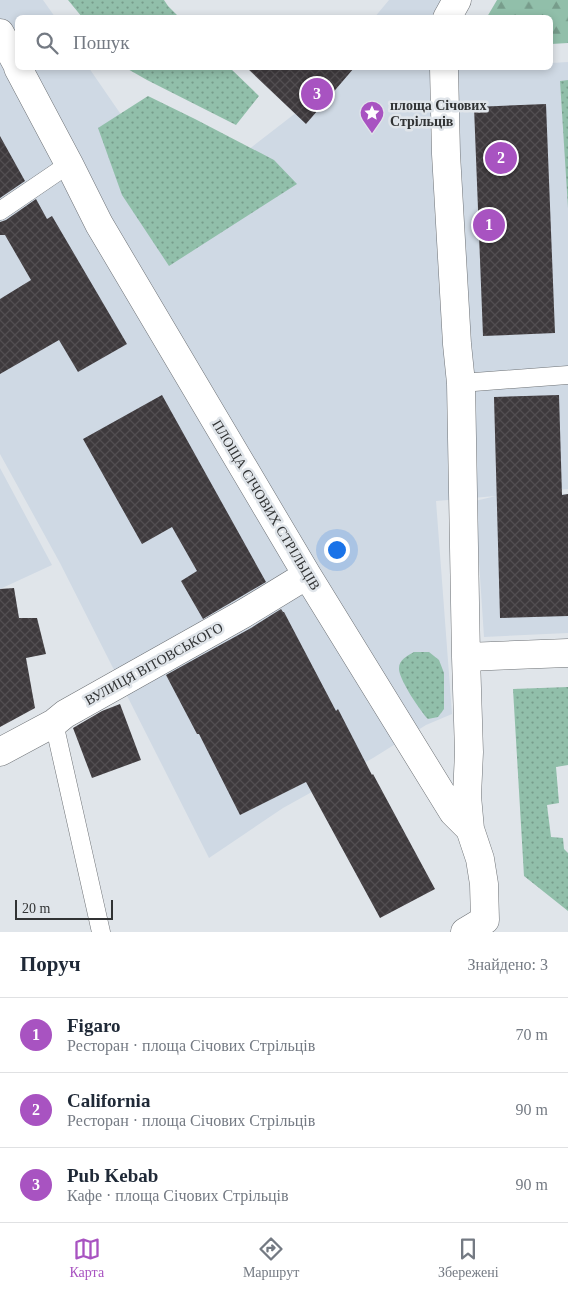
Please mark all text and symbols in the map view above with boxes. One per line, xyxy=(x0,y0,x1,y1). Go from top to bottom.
search box xyxy=(15,15,553,70)
icon: search xyxy=(33,29,61,57)
text: Пошук xyxy=(73,32,130,53)
pin: 3 xyxy=(301,75,333,113)
place label: площа Січових Стрільців xyxy=(390,98,486,129)
place icon: площа Січових Стрільців xyxy=(359,100,385,134)
pin: 2 xyxy=(485,139,517,177)
pin: 1 xyxy=(473,206,505,244)
street label: ПЛОЩА СІЧОВИХ СТРІЛЬЦІВ xyxy=(209,417,323,593)
your location xyxy=(324,537,350,563)
street label: ВУЛИЦЯ ВІТОВСЬКОГО xyxy=(82,620,226,708)
scale bar xyxy=(15,897,112,920)
text: 20 m xyxy=(22,901,50,916)
text: Поруч xyxy=(20,952,81,976)
text: Знайдено: 3 xyxy=(468,956,548,973)
text: Figaro xyxy=(67,1015,120,1036)
text: 1 xyxy=(32,1026,40,1043)
text: 70 m xyxy=(516,1026,548,1043)
text: Ресторан · площа Січових Стрільців xyxy=(67,1037,315,1054)
text: California xyxy=(67,1090,150,1111)
text: 2 xyxy=(32,1101,40,1118)
text: 90 m xyxy=(516,1101,548,1118)
text: Ресторан · площа Січових Стрільців xyxy=(67,1112,315,1129)
text: Pub Kebab xyxy=(67,1165,158,1186)
text: 3 xyxy=(32,1176,40,1193)
text: 90 m xyxy=(516,1176,548,1193)
text: Кафе · площа Січових Стрільців xyxy=(67,1187,289,1204)
tab: Карта xyxy=(69,1235,104,1281)
tab: Маршрут xyxy=(243,1235,299,1281)
tab: Збережені xyxy=(438,1235,499,1281)

